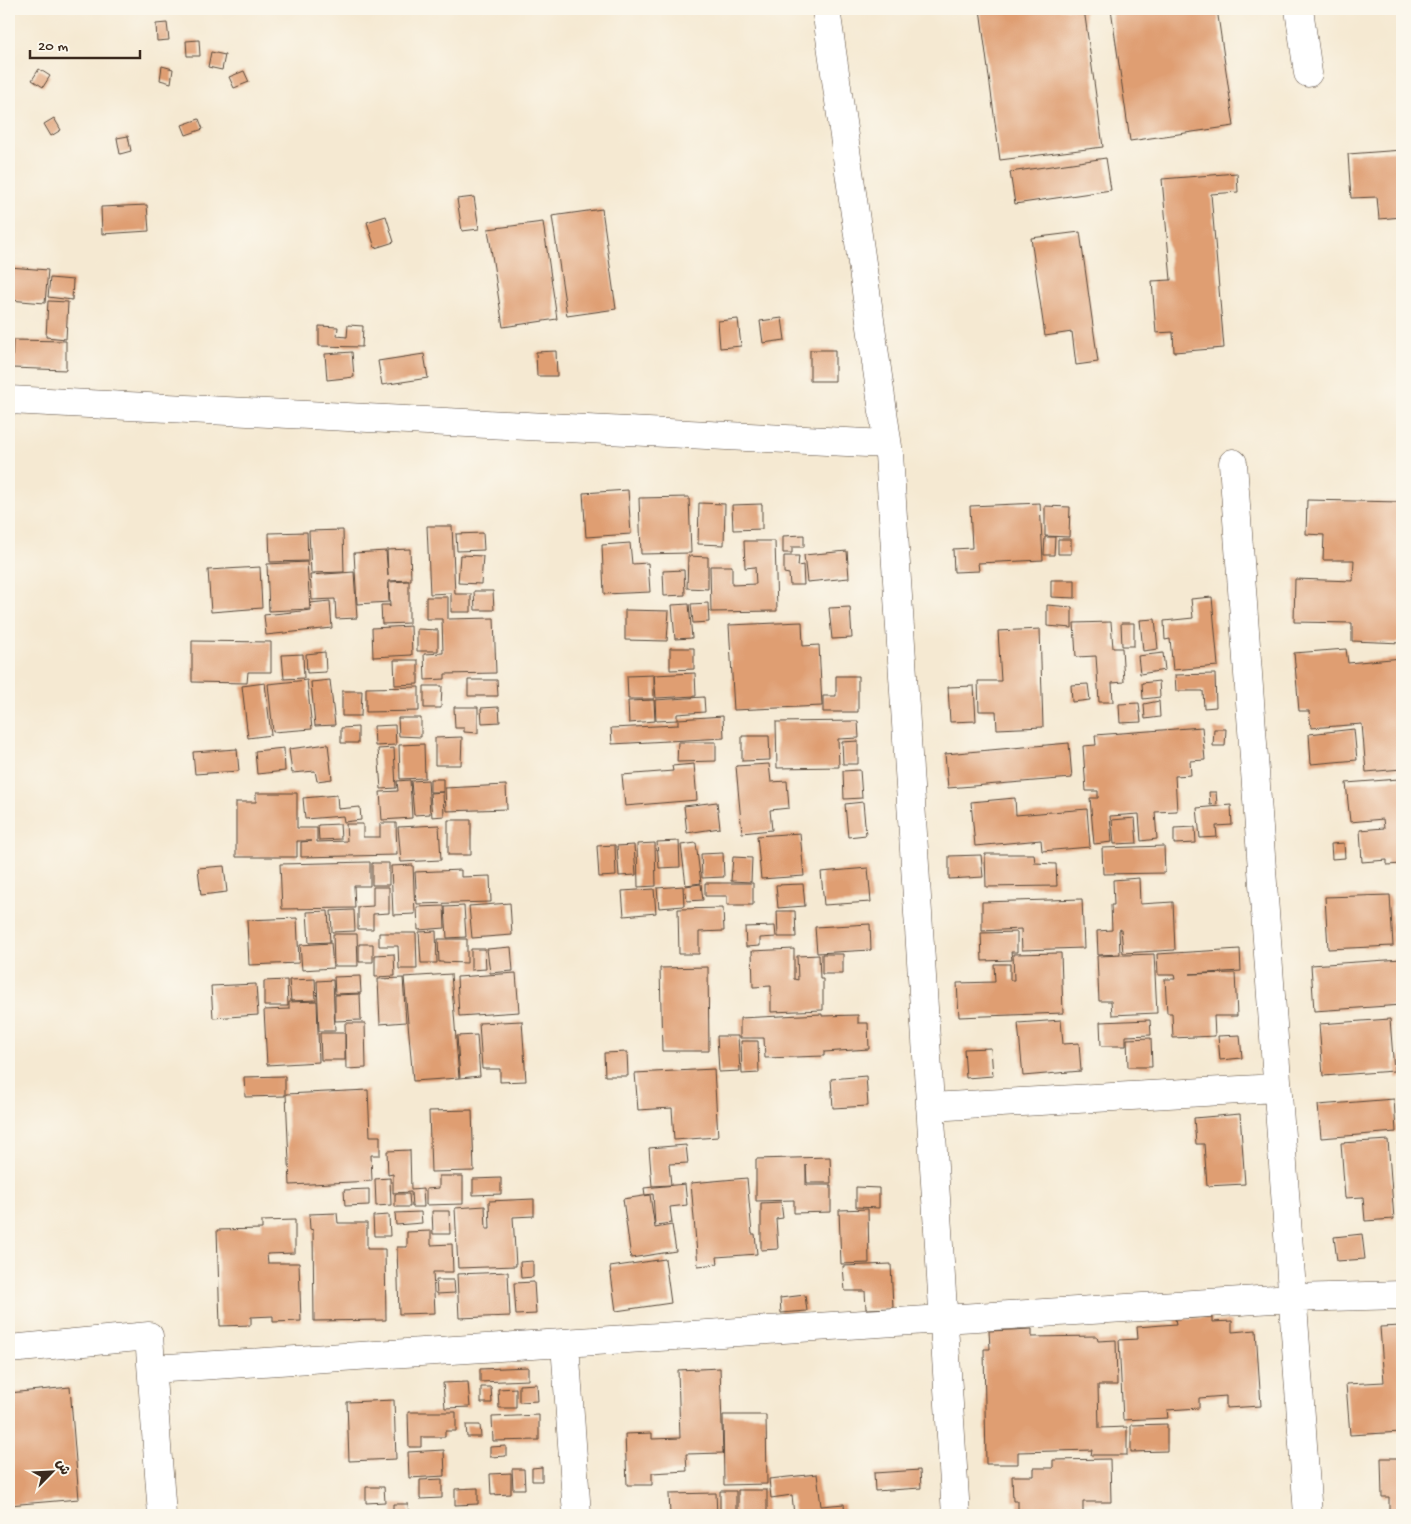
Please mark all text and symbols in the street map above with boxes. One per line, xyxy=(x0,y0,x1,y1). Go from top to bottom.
scale bar xyxy=(30,28,140,60)
text: 20 m xyxy=(38,38,68,56)
north arrow xyxy=(28,1446,78,1496)
text: ش xyxy=(51,1457,72,1478)

